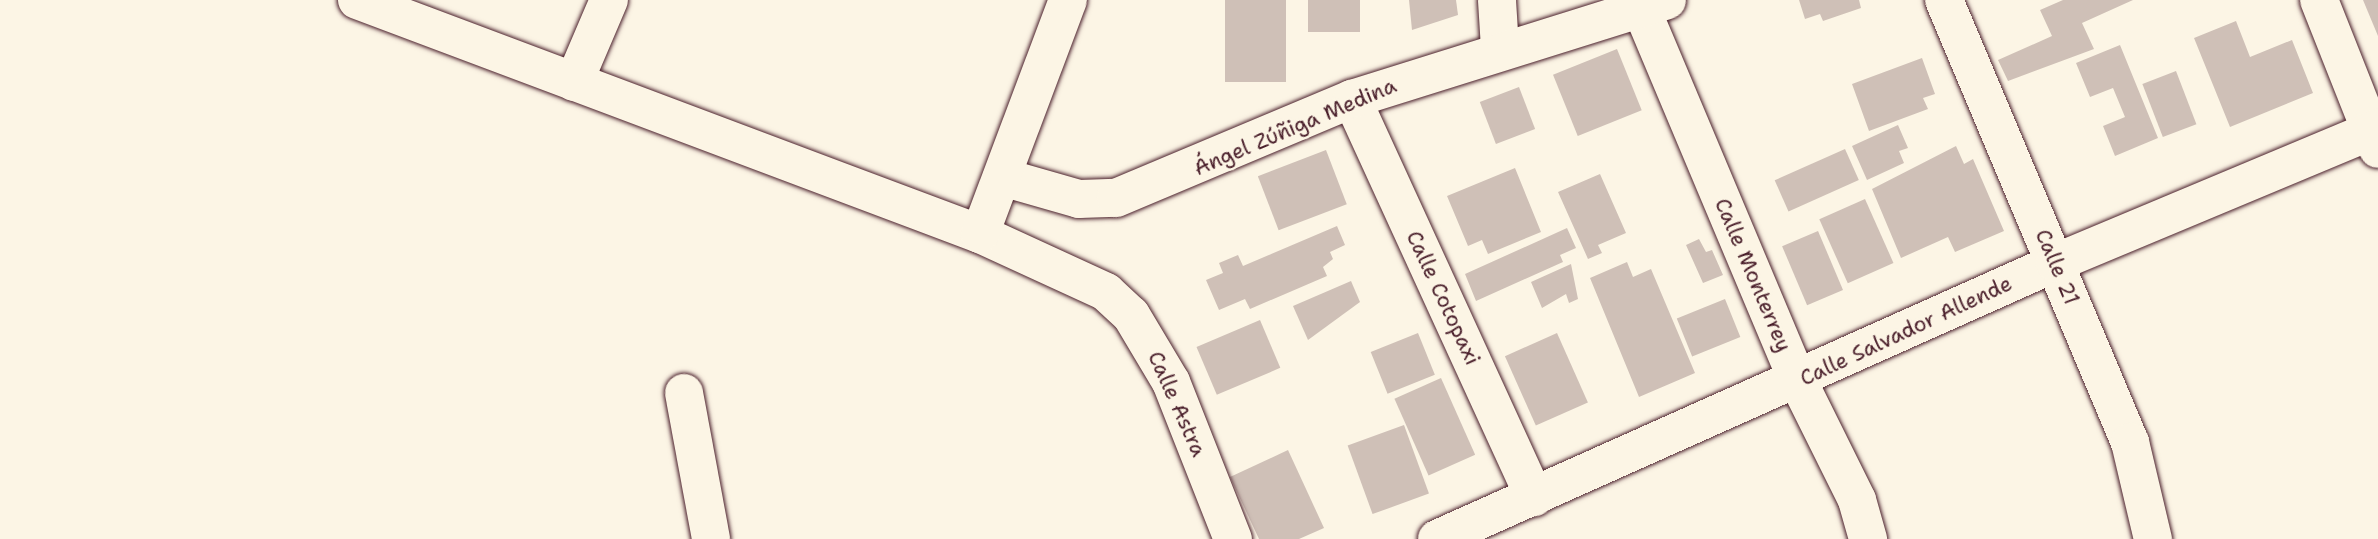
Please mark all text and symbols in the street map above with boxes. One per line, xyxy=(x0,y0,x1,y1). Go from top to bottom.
street label: Ángel Zúñiga Medina xyxy=(1190,73,1400,181)
street label: Calle Monterrey xyxy=(1709,194,1797,356)
street label: Calle 21 xyxy=(2030,225,2084,309)
street label: Calle Cotopaxi xyxy=(1401,227,1485,369)
street label: Calle Salvador Allende xyxy=(1796,271,2016,391)
street label: Calle Astra xyxy=(1143,347,1211,461)

